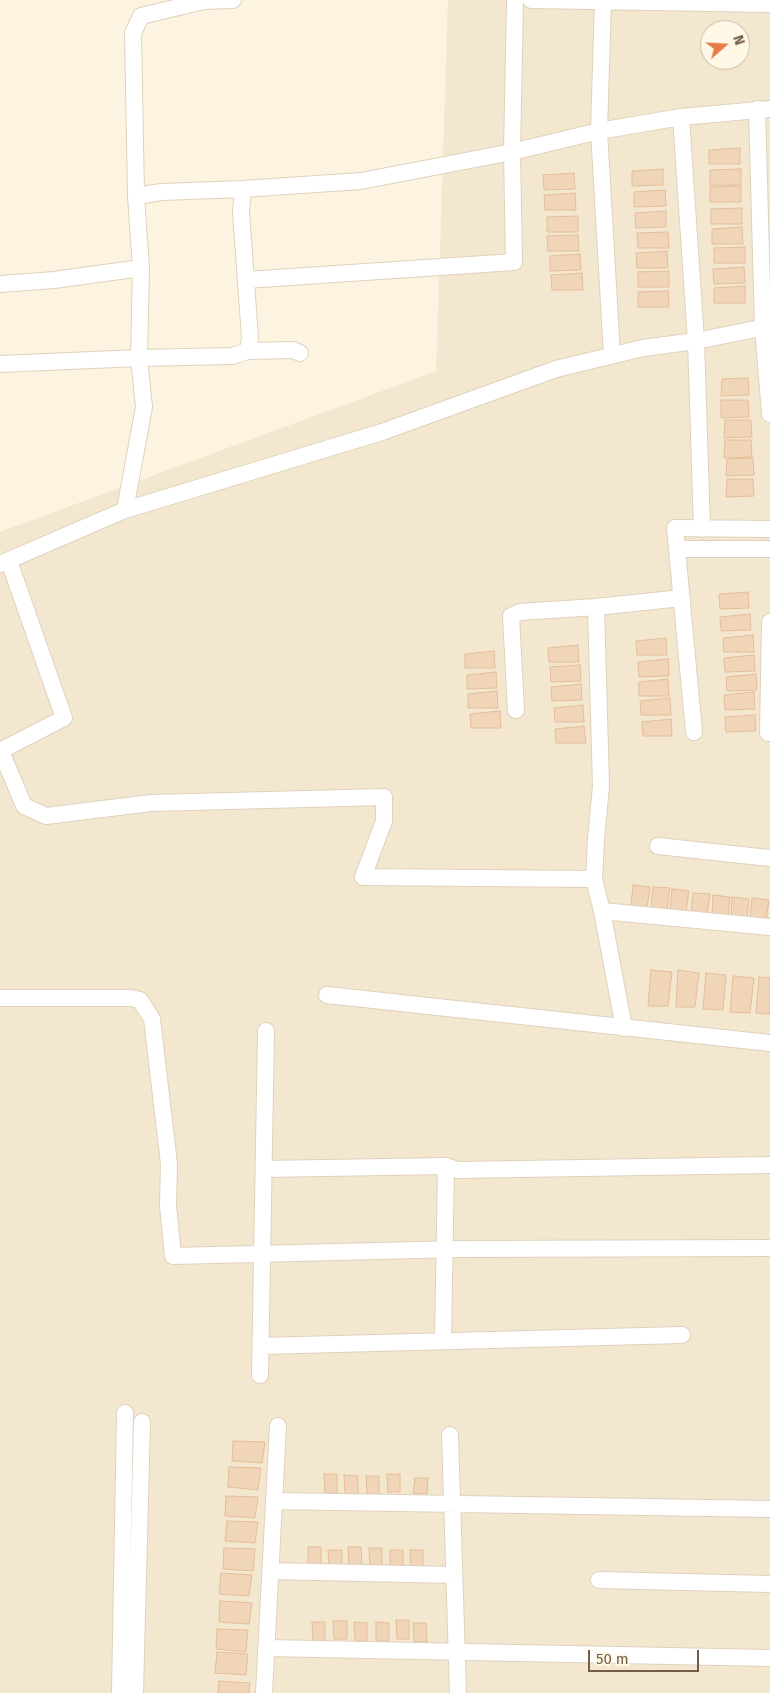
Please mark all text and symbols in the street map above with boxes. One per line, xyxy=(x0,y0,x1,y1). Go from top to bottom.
north arrow xyxy=(700,20,750,70)
text: N xyxy=(729,33,748,47)
scale bar xyxy=(590,1640,701,1672)
text: 50 m xyxy=(596,1650,629,1668)

